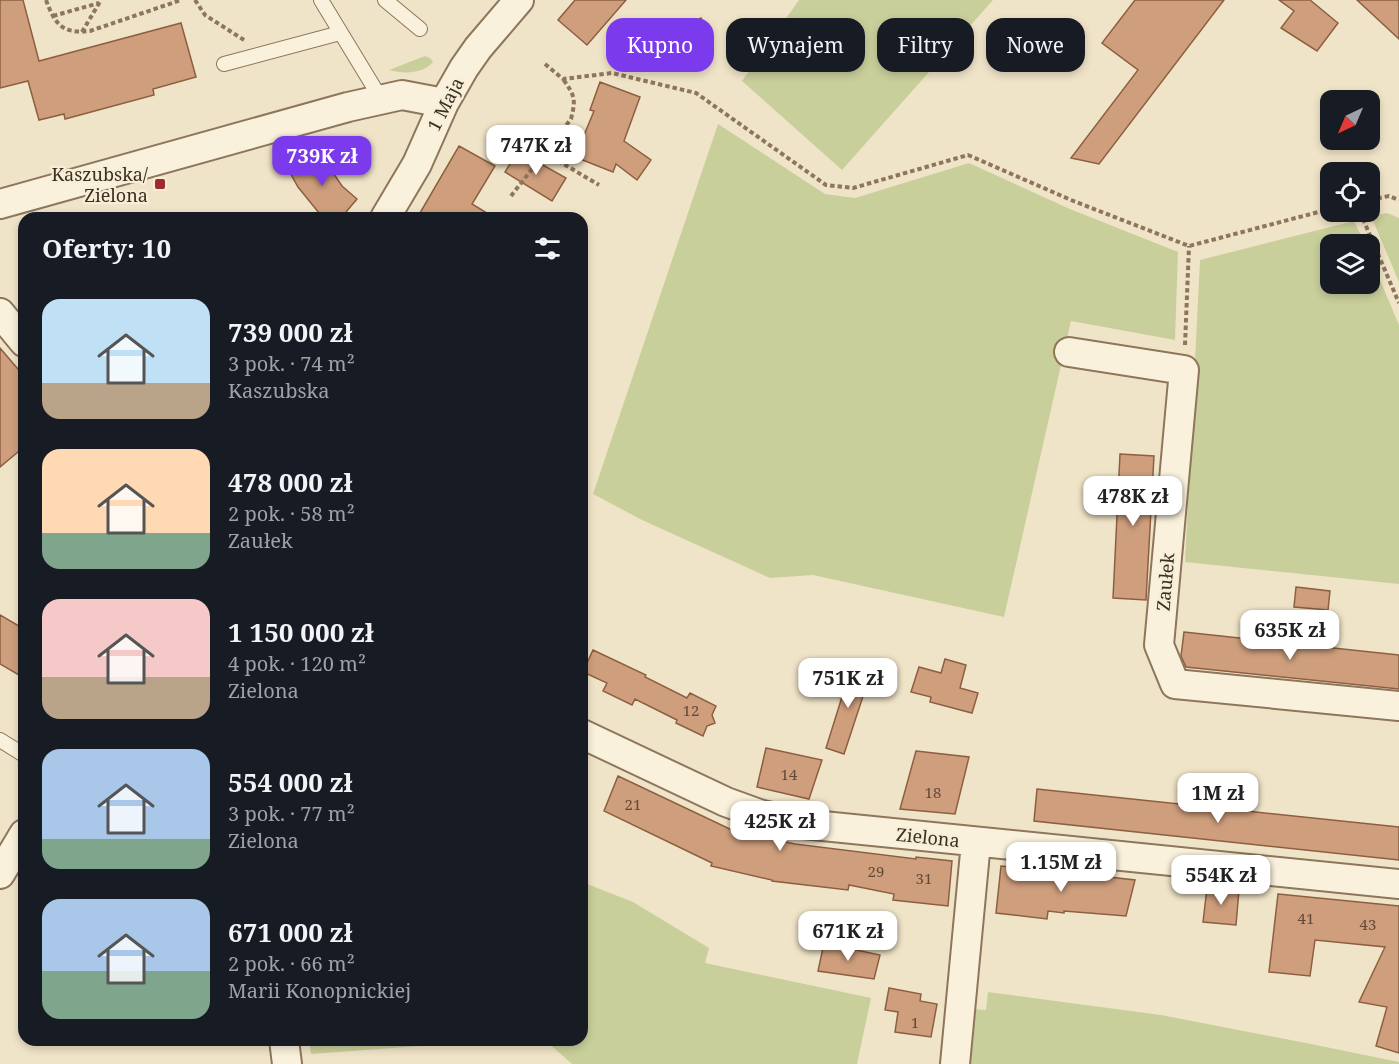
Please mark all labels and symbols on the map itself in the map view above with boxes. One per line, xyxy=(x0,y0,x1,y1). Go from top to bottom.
street label: 1 Maja xyxy=(421,73,469,135)
north arrow xyxy=(1320,90,1380,150)
pin: 747K zł xyxy=(481,125,591,176)
pin: 739K zł xyxy=(267,136,377,187)
place label: Kaszubska/ Zielona xyxy=(52,162,149,207)
marker: Kaszubska/ Zielona xyxy=(153,177,167,191)
pin: 478K zł xyxy=(1078,476,1188,527)
street label: Zaułek xyxy=(1151,551,1180,612)
pin: 635K zł xyxy=(1235,610,1345,661)
pin: 751K zł xyxy=(793,658,903,709)
house number: 12 xyxy=(683,700,699,720)
house number: 14 xyxy=(781,764,798,784)
pin: 1M zł xyxy=(1176,773,1260,824)
house number: 18 xyxy=(925,782,941,802)
house number: 21 xyxy=(625,794,641,814)
pin: 425K zł xyxy=(725,801,835,852)
street label: Zielona xyxy=(895,822,961,852)
pin: 1.15M zł xyxy=(999,842,1123,893)
pin: 554K zł xyxy=(1166,855,1276,906)
house number: 29 xyxy=(868,861,884,881)
house number: 31 xyxy=(916,868,932,888)
house number: 41 xyxy=(1298,908,1314,928)
pin: 671K zł xyxy=(793,911,903,962)
house number: 43 xyxy=(1360,914,1376,934)
house number: 1 xyxy=(911,1012,919,1032)

